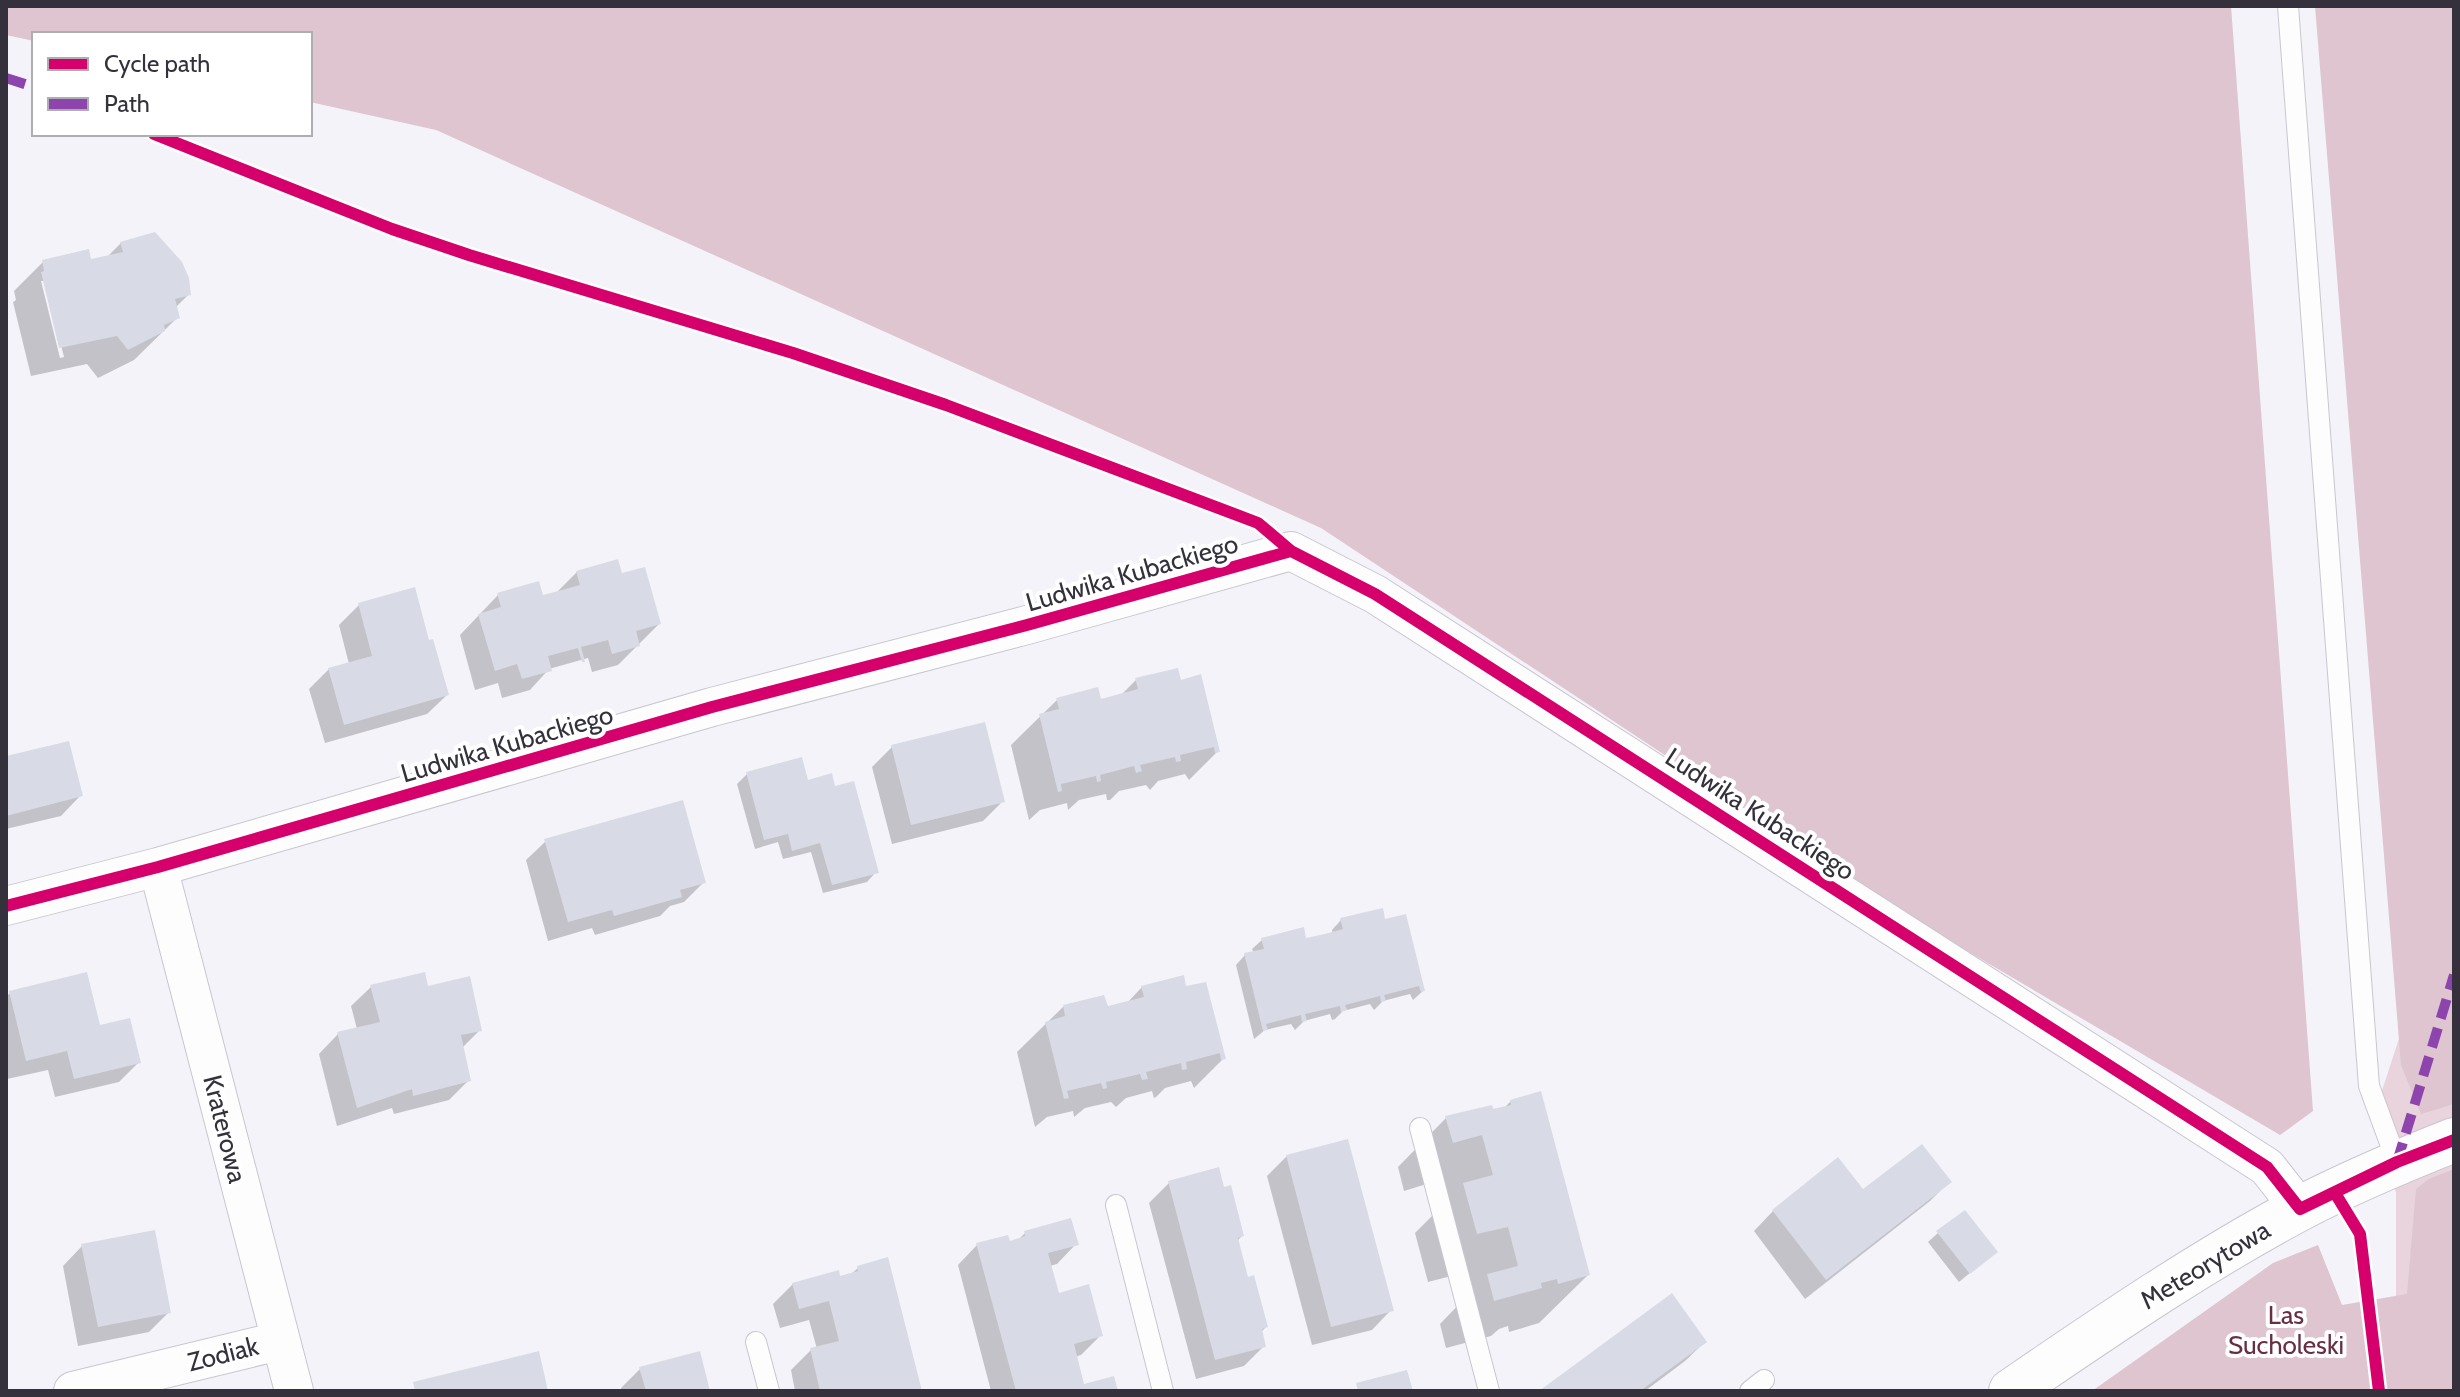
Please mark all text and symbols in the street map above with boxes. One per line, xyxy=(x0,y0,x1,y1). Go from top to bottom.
legend xyxy=(32,32,312,136)
text: Cycle path xyxy=(104,49,210,78)
text: Path xyxy=(104,89,150,118)
street label: Ludwika Kubackiego xyxy=(1022,527,1242,619)
street label: Ludwika Kubackiego xyxy=(397,698,617,790)
street label: Ludwika Kubackiego xyxy=(1659,741,1861,887)
street label: Kraterowa xyxy=(196,1072,254,1187)
street label: Meteorytowa xyxy=(2134,1213,2276,1316)
park label: Las Sucholeski xyxy=(2228,1299,2344,1361)
street label: Zodiak xyxy=(184,1330,262,1378)

